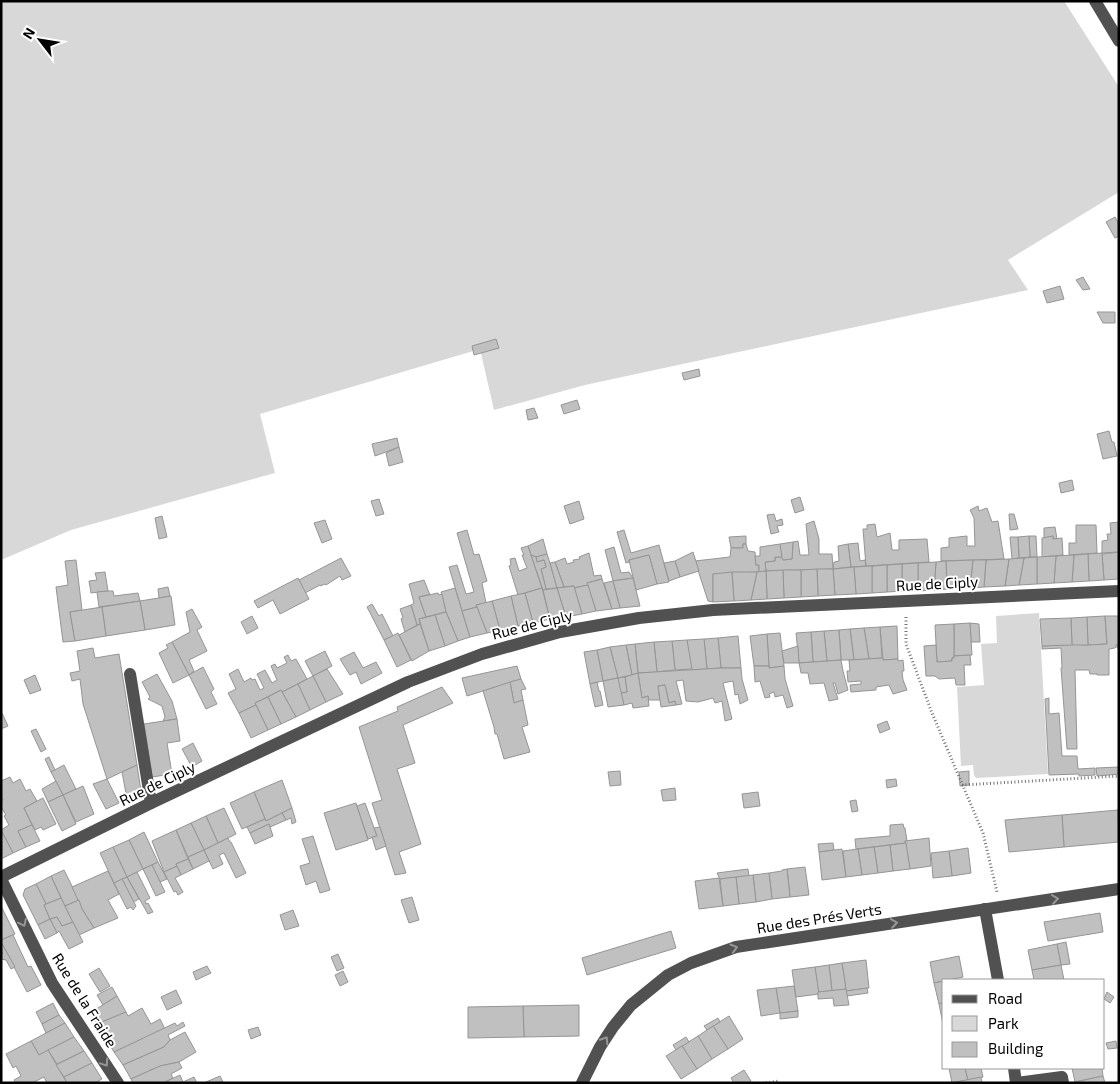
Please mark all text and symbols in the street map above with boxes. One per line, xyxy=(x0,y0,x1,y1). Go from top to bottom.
north arrow xyxy=(15,15,65,65)
text: N xyxy=(19,24,38,42)
street label: Rue de Ciply xyxy=(895,572,979,594)
street label: Rue de Ciply xyxy=(490,605,574,643)
street label: Rue de Ciply xyxy=(116,757,198,809)
one-way arrow xyxy=(1051,894,1059,905)
street label: Rue des Prés Verts xyxy=(755,899,883,937)
one-way arrow xyxy=(17,918,27,927)
one-way arrow xyxy=(890,918,898,928)
one-way arrow xyxy=(729,944,737,954)
street label: Rue de la Fraide xyxy=(49,950,121,1050)
legend xyxy=(942,979,1105,1069)
text: Road xyxy=(988,989,1023,1007)
text: Park xyxy=(988,1014,1019,1032)
one-way arrow xyxy=(598,1036,608,1045)
text: Building xyxy=(988,1039,1044,1057)
one-way arrow xyxy=(99,1057,108,1067)

